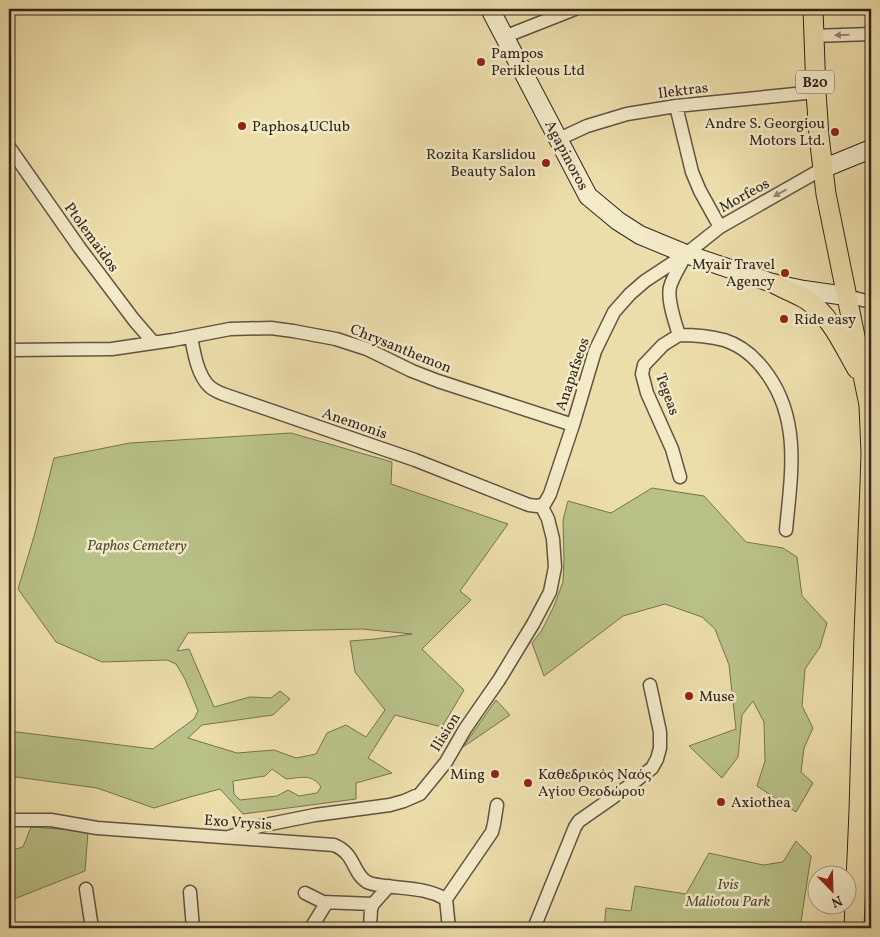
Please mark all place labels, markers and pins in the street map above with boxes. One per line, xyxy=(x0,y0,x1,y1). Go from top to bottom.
place label: Pampos Perikleous Ltd xyxy=(491,44,585,82)
marker: Pampos Perikleous Ltd xyxy=(475,56,487,68)
place label: Andre S. Georgiou Motors Ltd. xyxy=(705,114,825,152)
place label: Paphos4UClub xyxy=(252,117,350,138)
marker: Paphos4UClub xyxy=(236,120,248,132)
marker: Andre S. Georgiou Motors Ltd. xyxy=(829,126,841,138)
place label: Rozita Karslidou Beauty Salon xyxy=(426,145,536,183)
marker: Rozita Karslidou Beauty Salon xyxy=(540,157,552,169)
place label: Myair Travel Agency xyxy=(692,255,775,293)
marker: Myair Travel Agency xyxy=(779,267,791,279)
place label: Ride easy xyxy=(794,310,856,331)
marker: Ride easy xyxy=(778,313,790,325)
place label: Muse xyxy=(699,687,735,708)
marker: Muse xyxy=(683,690,695,702)
place label: Ming xyxy=(450,765,485,786)
place label: Καθεδρικός Ναός Αγίου Θεοδώρου xyxy=(538,765,652,803)
marker: Ming xyxy=(489,768,501,780)
marker: Καθεδρικός Ναός Αγίου Θεοδώρου xyxy=(522,777,534,789)
place label: Axiothea xyxy=(731,793,791,814)
marker: Axiothea xyxy=(715,796,727,808)

